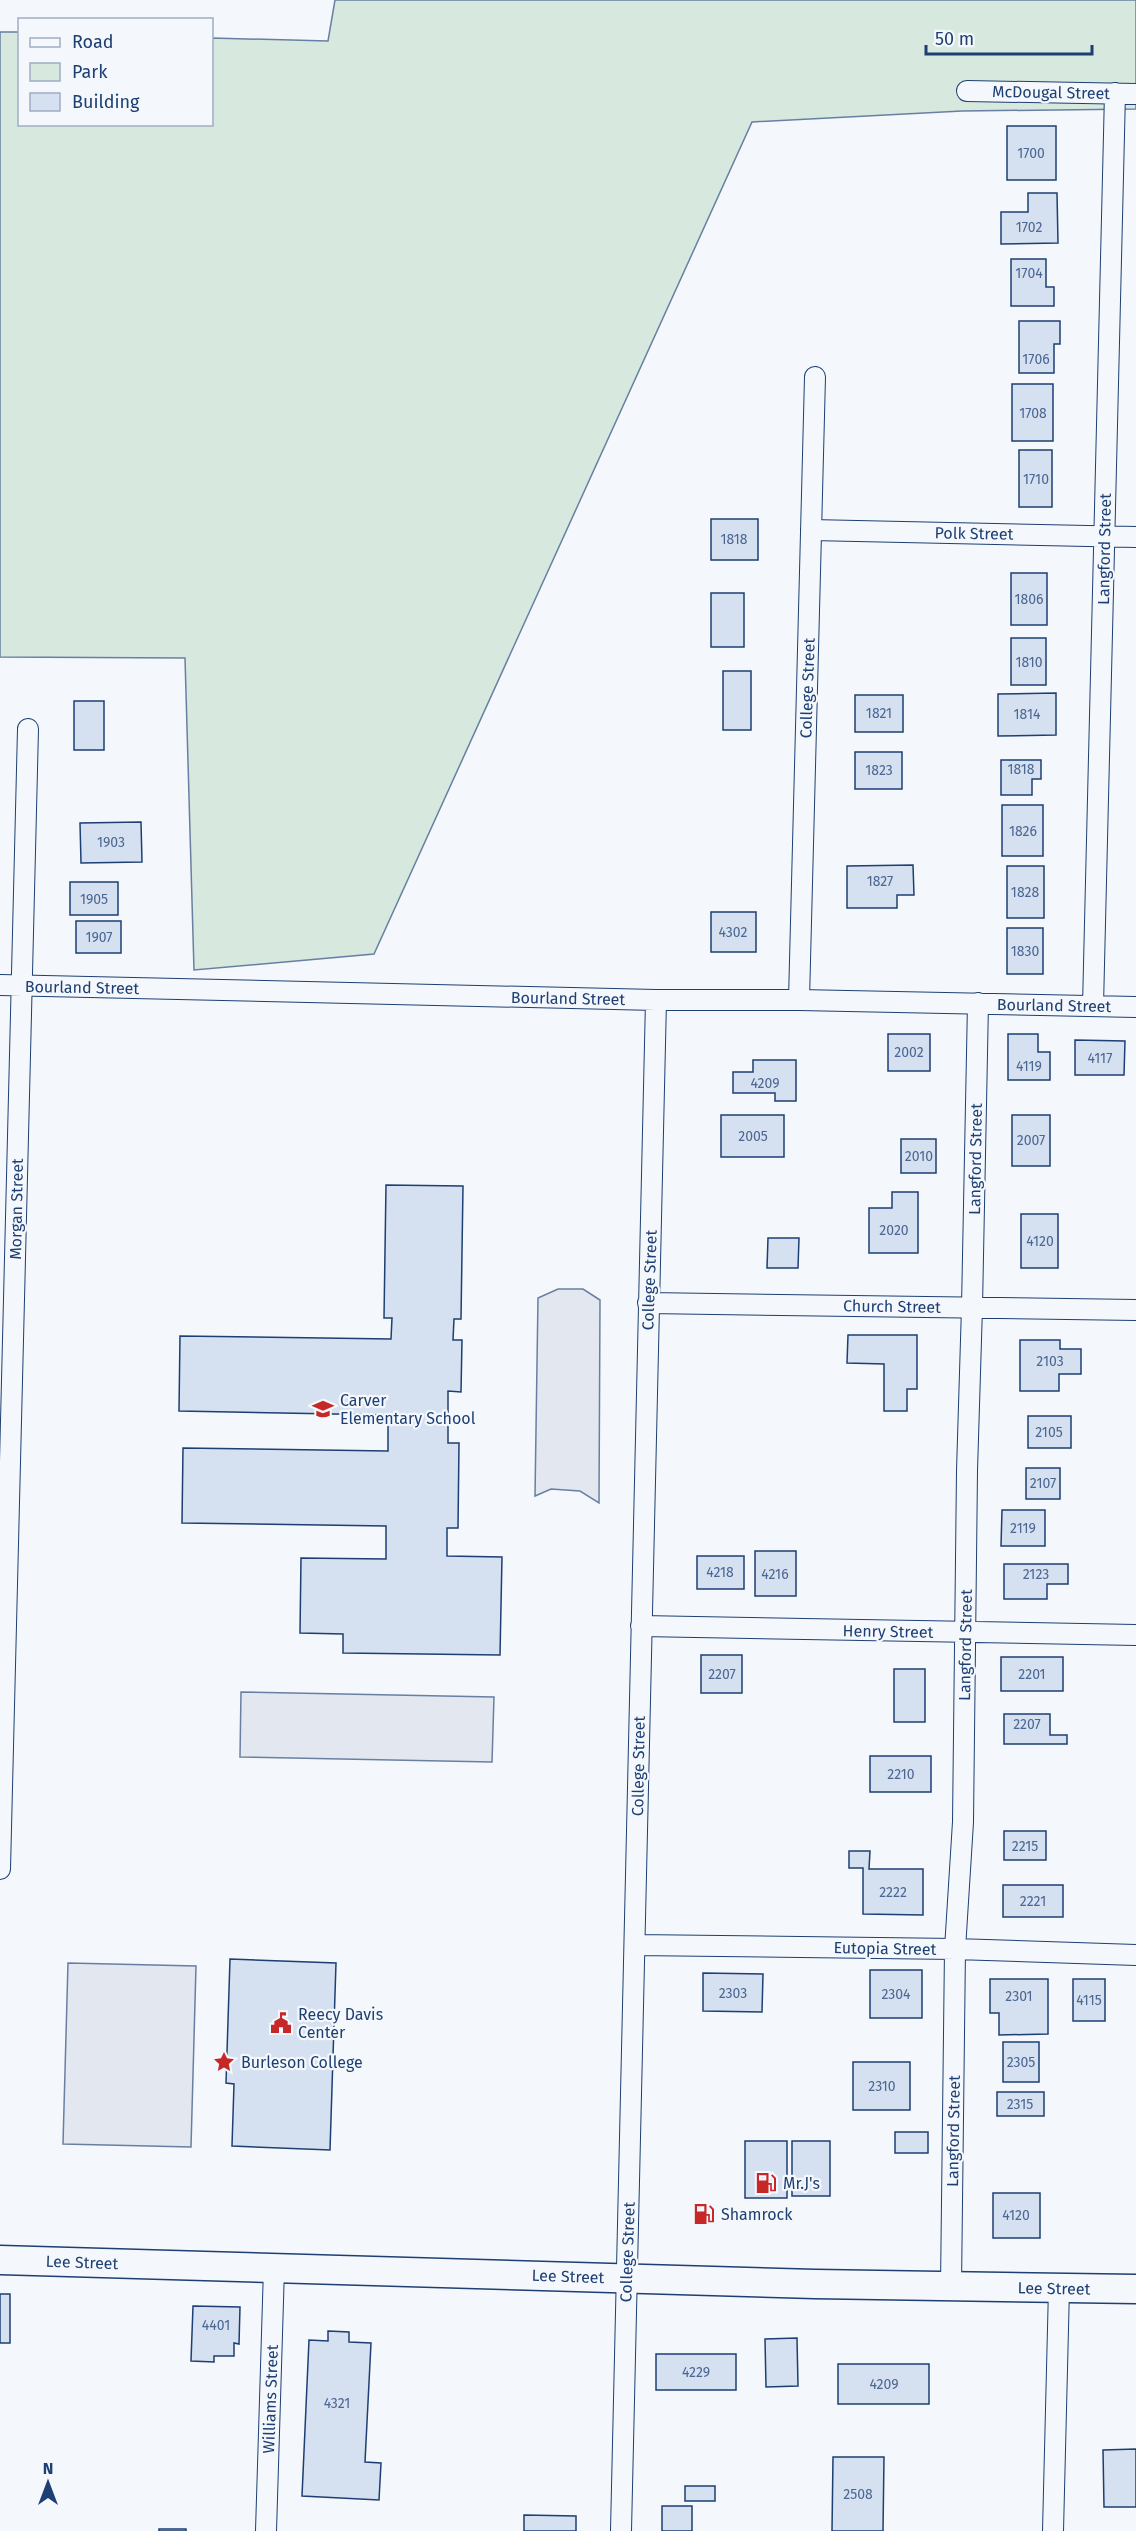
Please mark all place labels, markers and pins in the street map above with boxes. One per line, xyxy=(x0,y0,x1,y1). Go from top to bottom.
place label: Carver Elementary School xyxy=(340,1391,476,1428)
school or university icon: Carver Elementary School xyxy=(311,1397,335,1421)
place label: Reecy Davis Center xyxy=(298,2005,383,2042)
public building icon: Reecy Davis Center xyxy=(269,2011,293,2035)
place icon: Burleson College xyxy=(212,2050,236,2074)
place label: Burleson College xyxy=(241,2053,363,2072)
fuel station icon: Mr.J's xyxy=(754,2171,778,2195)
place label: Mr.J's xyxy=(783,2174,820,2193)
fuel station icon: Shamrock xyxy=(692,2202,716,2226)
place label: Shamrock xyxy=(721,2205,793,2224)

